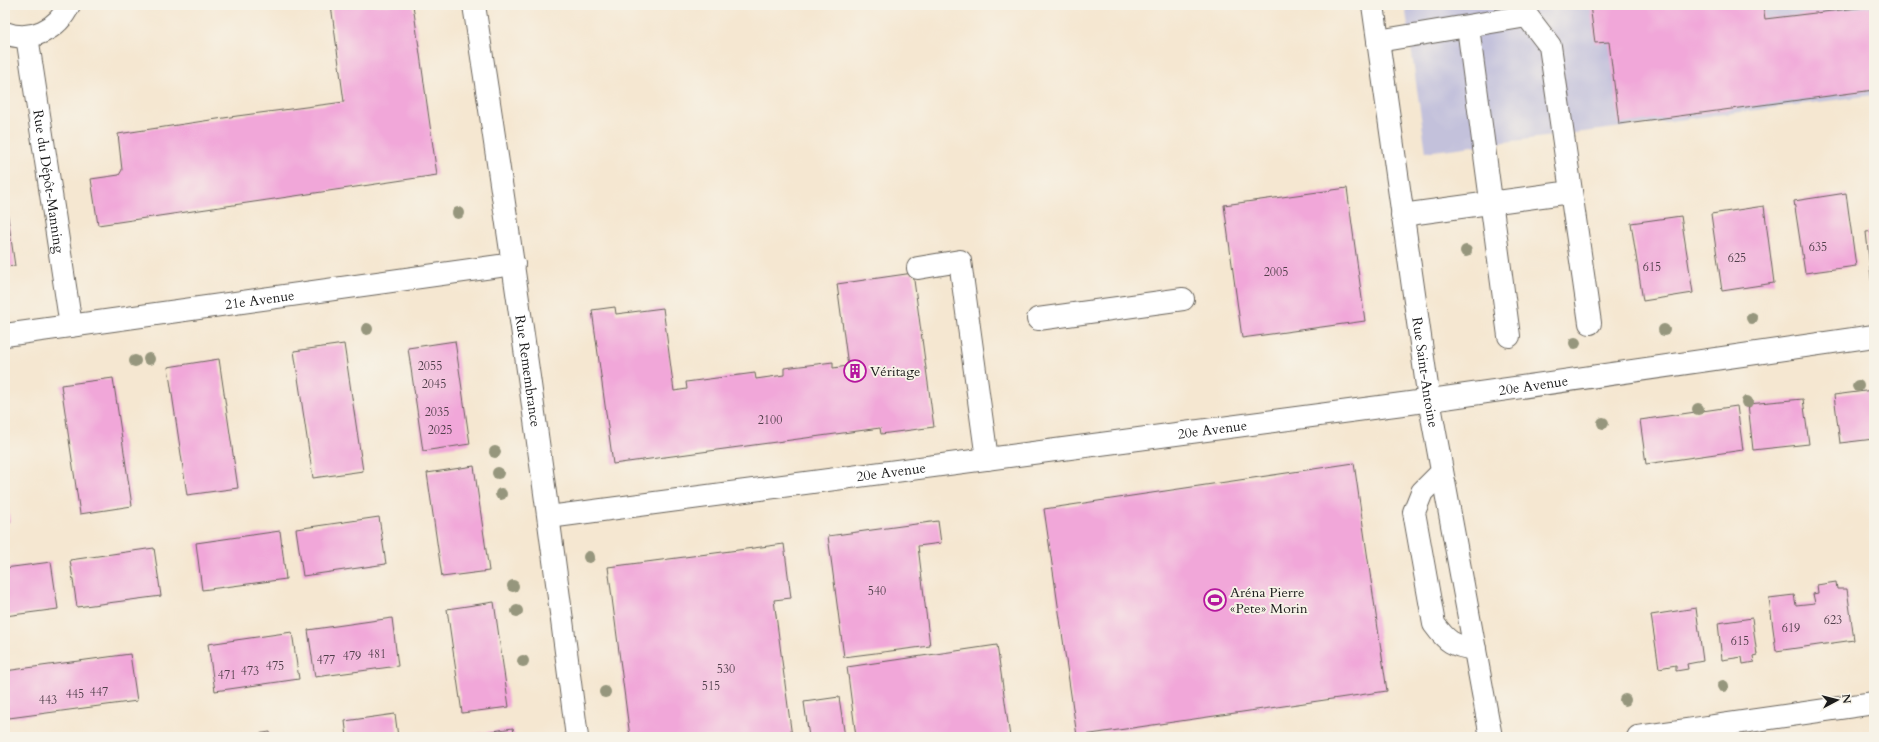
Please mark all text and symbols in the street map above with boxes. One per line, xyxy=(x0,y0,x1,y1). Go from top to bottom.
street label: Rue du Dépôt-Manning xyxy=(28,108,69,255)
house number: 635 xyxy=(1809,239,1827,255)
house number: 625 xyxy=(1728,250,1746,266)
house number: 615 xyxy=(1643,259,1661,275)
house number: 2005 xyxy=(1264,264,1288,280)
street label: 21e Avenue xyxy=(224,286,296,314)
street label: Rue Remembrance xyxy=(510,314,545,428)
street label: Rue Saint-Antoine xyxy=(1407,316,1443,429)
house number: 2055 xyxy=(418,358,442,374)
building icon: Véritage xyxy=(842,358,868,384)
place label: Véritage xyxy=(870,362,920,381)
street label: 20e Avenue xyxy=(1497,371,1569,400)
house number: 2045 xyxy=(422,376,446,392)
house number: 2035 xyxy=(425,404,449,420)
house number: 2100 xyxy=(758,412,782,428)
street label: 20e Avenue xyxy=(1176,416,1248,444)
house number: 2025 xyxy=(428,422,452,438)
street label: 20e Avenue xyxy=(855,458,927,486)
house number: 540 xyxy=(868,583,886,599)
place label: Aréna Pierre «Pete» Morin xyxy=(1230,583,1308,618)
sports icon: Aréna Pierre «Pete» Morin xyxy=(1202,587,1228,613)
house number: 623 xyxy=(1824,612,1842,628)
house number: 619 xyxy=(1782,620,1800,636)
house number: 615 xyxy=(1731,633,1749,649)
house number: 481 xyxy=(368,646,386,662)
house number: 479 xyxy=(343,648,361,664)
house number: 477 xyxy=(317,652,335,668)
house number: 475 xyxy=(266,658,284,674)
house number: 530 xyxy=(717,661,735,677)
house number: 473 xyxy=(241,663,259,679)
house number: 471 xyxy=(218,667,236,683)
house number: 515 xyxy=(702,678,720,694)
north arrow xyxy=(1817,680,1857,720)
house number: 447 xyxy=(90,684,108,700)
house number: 445 xyxy=(66,686,84,702)
house number: 443 xyxy=(39,692,57,708)
text: N xyxy=(1838,693,1855,705)

